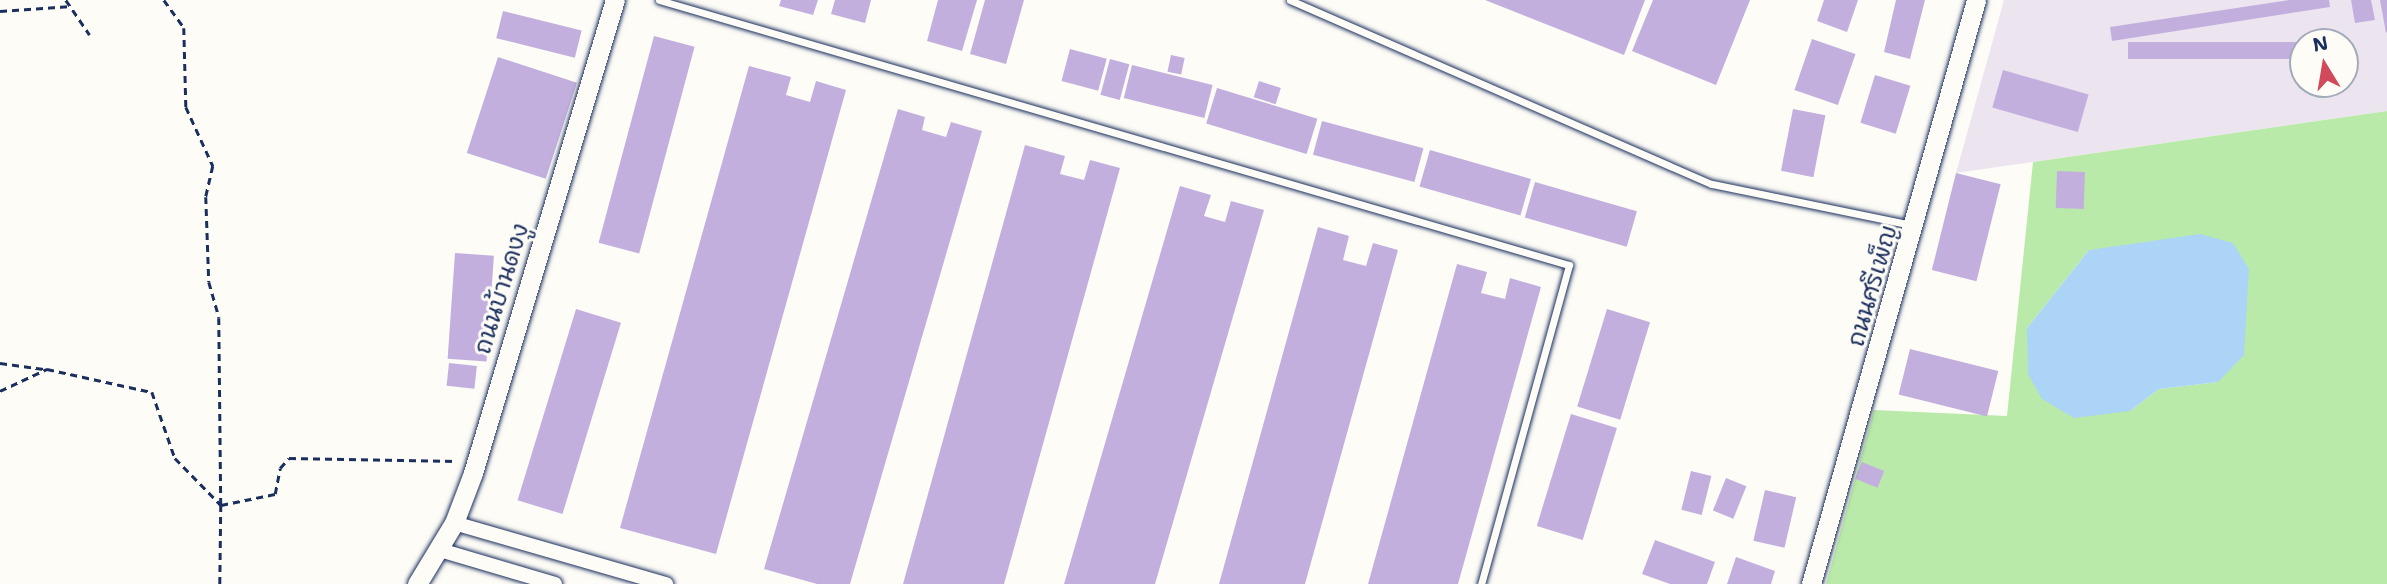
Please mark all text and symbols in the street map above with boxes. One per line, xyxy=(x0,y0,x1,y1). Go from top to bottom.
north arrow xyxy=(2289,28,2359,98)
text: N xyxy=(2311,30,2330,58)
street label: ถนนบ้านดงงู xyxy=(469,220,535,358)
street label: ถนนศรีเพ็ญ xyxy=(1842,222,1904,350)

